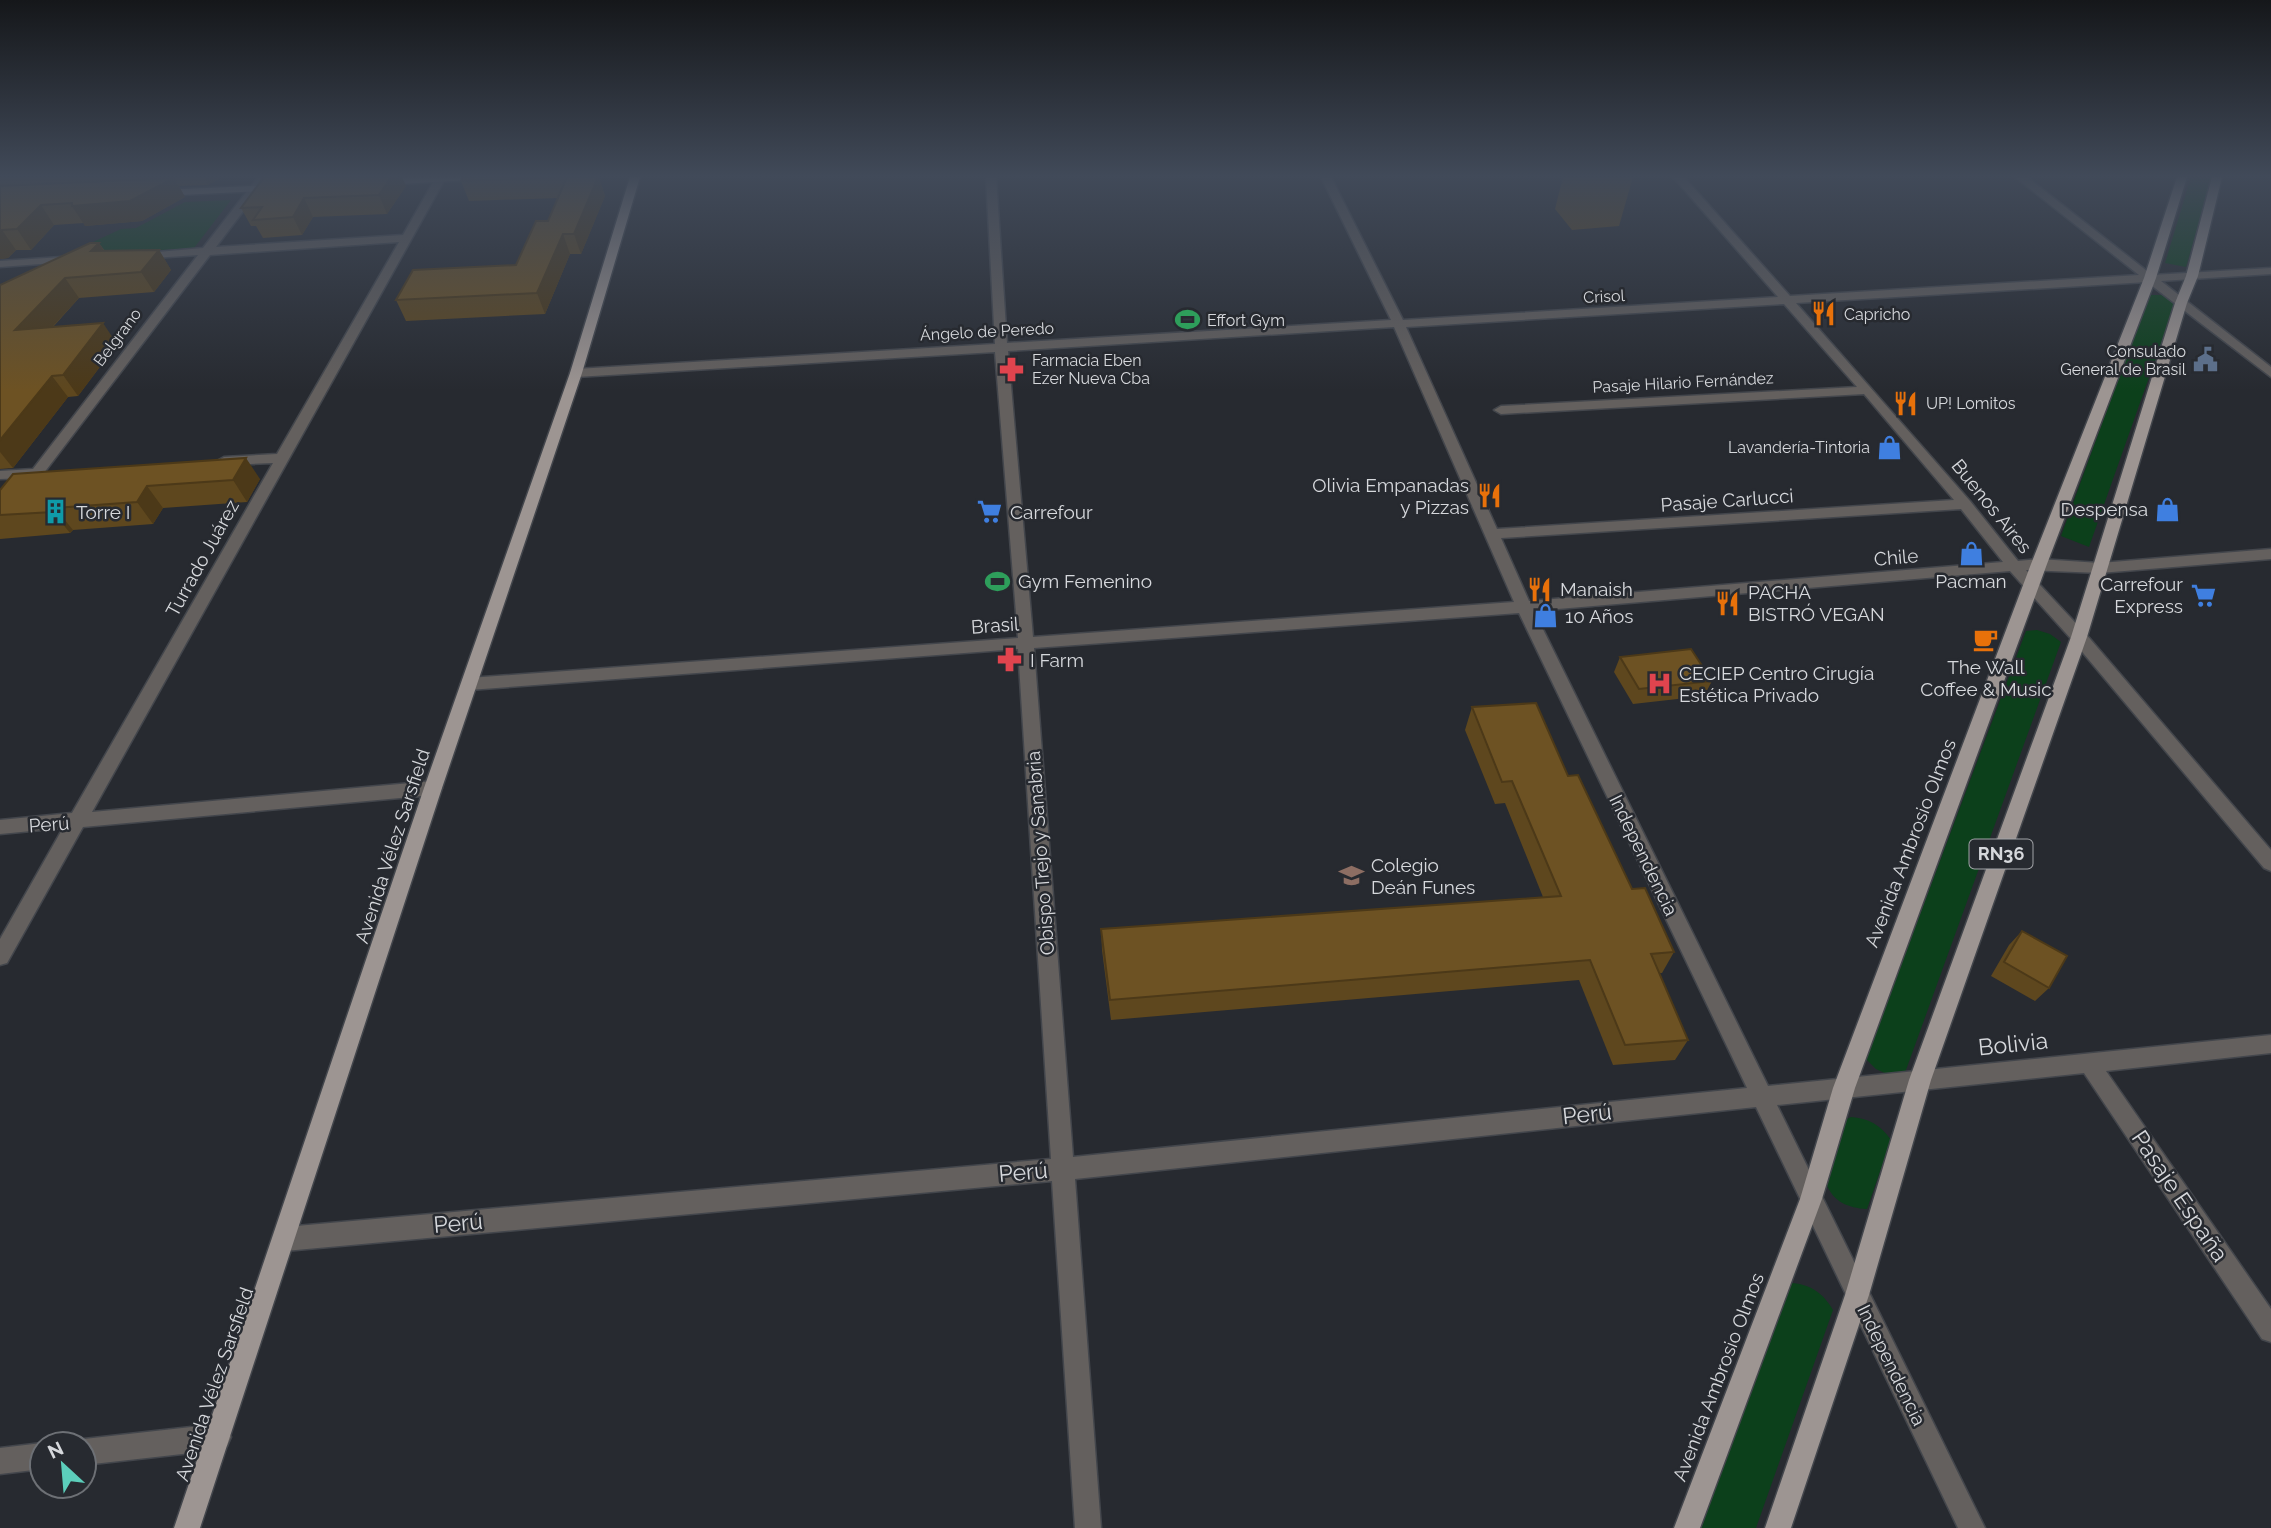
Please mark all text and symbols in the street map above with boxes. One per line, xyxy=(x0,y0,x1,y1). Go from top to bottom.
street label: Crisol xyxy=(1583,286,1626,307)
restaurant icon: Capricho xyxy=(1810,300,1838,328)
street label: Belgrano xyxy=(90,305,145,370)
place label: Capricho xyxy=(1844,305,1910,324)
sports icon: Effort Gym xyxy=(1173,306,1201,334)
place label: Effort Gym xyxy=(1207,311,1285,330)
street label: Ángelo de Peredo xyxy=(919,318,1055,344)
place label: Consulado General de Brasil xyxy=(2060,342,2187,379)
public building icon: Consulado General de Brasil xyxy=(2192,346,2220,374)
place label: Farmacia Eben Ezer Nueva Cba xyxy=(1032,351,1150,388)
pharmacy icon: Farmacia Eben Ezer Nueva Cba xyxy=(998,355,1026,383)
street label: Pasaje Hilario Fernández xyxy=(1592,368,1774,397)
restaurant icon: UP! Lomitos xyxy=(1892,389,1920,417)
place label: UP! Lomitos xyxy=(1926,394,2016,413)
shop icon: Lavandería-Tintoria xyxy=(1876,433,1904,461)
place label: Lavandería-Tintoria xyxy=(1728,438,1870,457)
street label: Buenos Aires xyxy=(1947,455,2037,557)
place label: Olivia Empanadas y Pizzas xyxy=(1312,474,1469,518)
restaurant icon: Olivia Empanadas y Pizzas xyxy=(1475,482,1503,510)
street label: Pasaje Carlucci xyxy=(1660,484,1794,516)
shop icon: Despensa xyxy=(2154,495,2182,523)
street label: Turrado Juárez xyxy=(161,496,243,620)
building icon: Torre I xyxy=(42,498,70,526)
supermarket icon: Carrefour xyxy=(976,498,1004,526)
place label: Despensa xyxy=(2061,498,2148,520)
place label: Torre I xyxy=(76,501,131,523)
place label: Carrefour xyxy=(1010,501,1093,523)
shop icon: Pacman xyxy=(1957,539,1985,567)
street label: Chile xyxy=(1873,544,1919,570)
sports icon: Gym Femenino xyxy=(984,567,1012,595)
place label: Gym Femenino xyxy=(1018,570,1152,592)
place label: Pacman xyxy=(1935,570,2007,592)
place label: Carrefour Express xyxy=(2100,573,2183,617)
restaurant icon: Manaish xyxy=(1526,575,1554,603)
place label: Manaish xyxy=(1560,578,1633,600)
place label: PACHA BISTRÓ VEGAN xyxy=(1748,581,1885,625)
supermarket icon: Carrefour Express xyxy=(2189,581,2217,609)
restaurant icon: PACHA BISTRÓ VEGAN xyxy=(1714,589,1742,617)
shop icon: 10 Años xyxy=(1531,602,1559,630)
place label: 10 Años xyxy=(1565,605,1633,627)
street label: Brasil xyxy=(970,612,1021,638)
cafe icon: The Wall Coffee & Music xyxy=(1972,625,2000,653)
pharmacy icon: I Farm xyxy=(996,646,1024,674)
place label: I Farm xyxy=(1030,649,1084,671)
place label: The Wall Coffee & Music xyxy=(1920,656,2052,700)
place label: CECIEP Centro Cirugía Estética Privado xyxy=(1679,662,1874,706)
hospital icon: CECIEP Centro Cirugía Estética Privado xyxy=(1645,670,1673,698)
street label: Avenida Ambrosio Olmos xyxy=(1860,736,1960,950)
street label: Avenida Vélez Sarsfield xyxy=(350,746,434,946)
street label: Obispo Trejo y Sanabria xyxy=(1022,750,1058,956)
street label: Independencia xyxy=(1605,791,1683,919)
street label: Perú xyxy=(28,812,70,836)
road number: RN36 xyxy=(1969,840,2032,868)
place label: Colegio Deán Funes xyxy=(1371,854,1475,898)
school or university icon: Colegio Deán Funes xyxy=(1337,862,1365,890)
street label: Bolivia xyxy=(1977,1026,2049,1061)
street label: Perú xyxy=(1561,1097,1613,1130)
street label: Pasaje España xyxy=(2127,1125,2234,1267)
street label: Perú xyxy=(997,1156,1049,1187)
street label: Perú xyxy=(432,1207,484,1238)
street label: Avenida Ambrosio Olmos xyxy=(1668,1270,1768,1484)
street label: Avenida Vélez Sarsfield xyxy=(170,1284,258,1484)
street label: Independencia xyxy=(1853,1301,1931,1429)
north arrow xyxy=(28,1430,98,1500)
text: N xyxy=(44,1437,67,1463)

